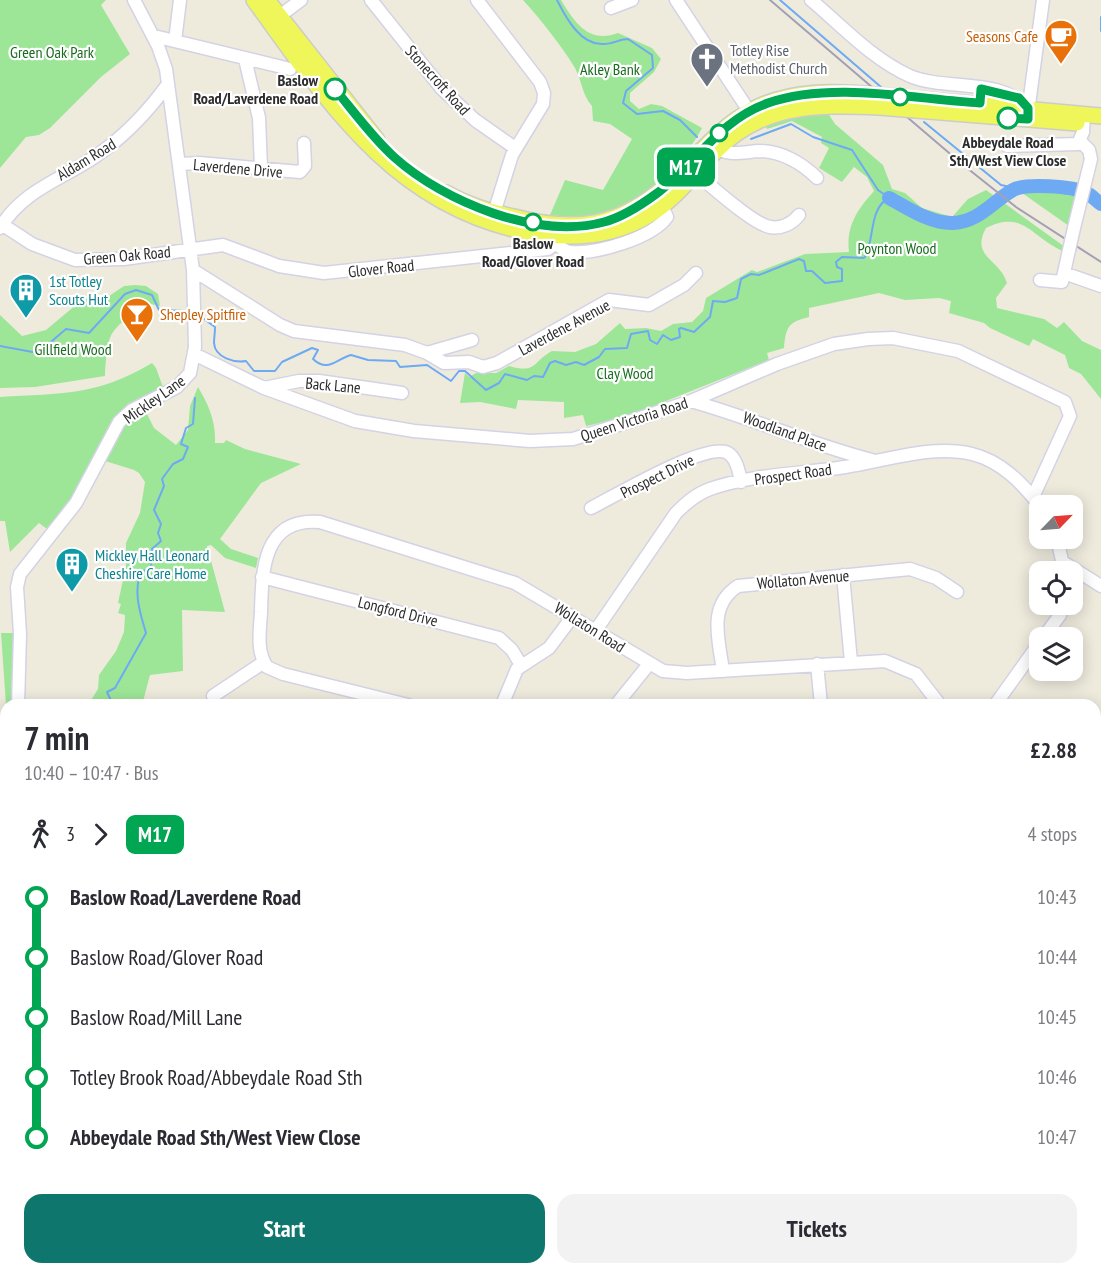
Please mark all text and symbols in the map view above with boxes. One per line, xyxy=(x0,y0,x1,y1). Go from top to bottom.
cafe icon: Seasons Cafe xyxy=(1043,18,1079,65)
place label: Seasons Cafe xyxy=(966,26,1038,46)
place label: Totley Rise Methodist Church xyxy=(730,40,827,78)
street label: Stonecroft Road xyxy=(401,41,475,119)
church icon: Totley Rise Methodist Church xyxy=(689,41,725,88)
park label: Green Oak Park xyxy=(10,42,95,62)
park label: Akley Bank xyxy=(580,59,641,79)
place label: Baslow Road/Laverdene Road xyxy=(193,70,318,108)
marker: Baslow Road/Laverdene Road xyxy=(324,78,346,100)
unlabelled marker xyxy=(891,88,909,106)
marker: Abbeydale Road Sth/West View Close xyxy=(997,107,1019,129)
unlabelled marker xyxy=(710,124,728,142)
place label: Abbeydale Road Sth/West View Close xyxy=(950,132,1067,170)
street label: Aldam Road xyxy=(53,133,119,184)
line badge: M17 xyxy=(652,148,720,186)
street label: Laverdene Drive xyxy=(192,154,284,182)
text: M17 xyxy=(669,154,703,181)
marker: Baslow Road/Glover Road xyxy=(524,213,542,231)
place label: Baslow Road/Glover Road xyxy=(482,233,584,271)
park label: Poynton Wood xyxy=(858,238,936,258)
street label: Green Oak Road xyxy=(83,241,171,269)
street label: Glover Road xyxy=(347,255,415,281)
place label: 1st Totley Scouts Hut xyxy=(49,271,109,309)
building icon: 1st Totley Scouts Hut xyxy=(8,272,44,319)
street label: Laverdene Avenue xyxy=(515,295,613,359)
bar icon: Shepley Spitfire xyxy=(119,296,155,343)
place label: Shepley Spitfire xyxy=(160,304,246,324)
park label: Gillfield Wood xyxy=(34,339,112,359)
park label: Clay Wood xyxy=(596,363,654,383)
street label: Mickley Lane xyxy=(119,370,189,428)
street label: Back Lane xyxy=(305,373,361,397)
street label: Queen Victoria Road xyxy=(578,392,690,446)
street label: Woodland Place xyxy=(740,407,830,455)
street label: Prospect Drive xyxy=(617,450,697,502)
street label: Prospect Road xyxy=(753,459,833,489)
north arrow xyxy=(1029,495,1083,549)
map controls xyxy=(1029,495,1083,681)
place label: Mickley Hall Leonard Cheshire Care Home xyxy=(95,545,210,583)
building icon: Mickley Hall Leonard Cheshire Care Home xyxy=(54,546,90,593)
button: locate xyxy=(1029,561,1083,615)
street label: Wollaton Avenue xyxy=(756,565,850,593)
street label: Longford Drive xyxy=(356,591,440,631)
street label: Wollaton Road xyxy=(551,597,629,657)
button: layers xyxy=(1029,627,1083,681)
text: 7 min xyxy=(24,716,89,759)
text: £2.88 xyxy=(1030,736,1077,764)
text: 10:40 – 10:47 · Bus xyxy=(24,760,159,786)
icon: walk xyxy=(24,818,57,851)
icon: forward xyxy=(84,818,117,851)
text: 3 xyxy=(66,821,75,847)
text: M17 xyxy=(138,821,172,848)
text: 4 stops xyxy=(1028,821,1077,847)
text: Baslow Road/Laverdene Road xyxy=(70,883,301,911)
text: 10:43 xyxy=(1037,884,1077,910)
text: Baslow Road/Glover Road xyxy=(70,943,263,971)
text: 10:44 xyxy=(1037,944,1077,970)
text: Baslow Road/Mill Lane xyxy=(70,1003,242,1031)
text: 10:45 xyxy=(1037,1004,1077,1030)
text: Totley Brook Road/Abbeydale Road Sth xyxy=(70,1063,362,1091)
text: 10:46 xyxy=(1037,1064,1077,1090)
text: Abbeydale Road Sth/West View Close xyxy=(70,1123,361,1151)
text: 10:47 xyxy=(1037,1124,1077,1150)
button: Start xyxy=(24,1194,545,1263)
button: Tickets xyxy=(557,1194,1077,1263)

